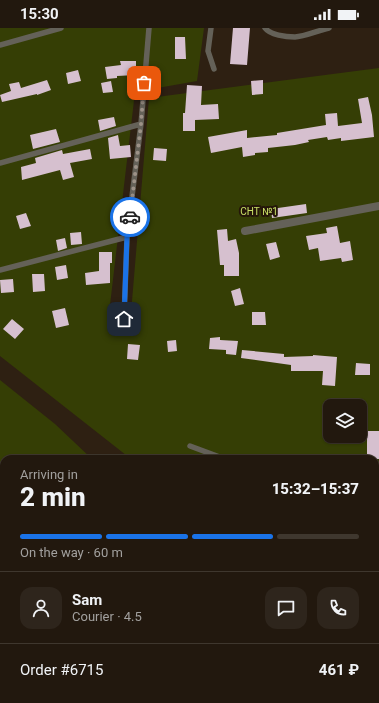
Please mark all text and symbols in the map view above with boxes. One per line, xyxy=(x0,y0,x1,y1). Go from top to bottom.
text: 15:30 xyxy=(20,5,59,23)
pin xyxy=(127,66,161,100)
icon: bag xyxy=(133,72,155,94)
courier xyxy=(110,197,150,237)
icon: car xyxy=(119,206,141,228)
park label: СНТ №1 xyxy=(240,206,278,217)
pin xyxy=(107,302,141,336)
icon: home xyxy=(113,308,135,330)
map controls xyxy=(323,399,367,443)
button: layers xyxy=(323,399,367,443)
text: Arriving in xyxy=(20,467,78,482)
text: 15:32–15:37 xyxy=(272,480,359,498)
text: 2 min xyxy=(20,482,86,512)
text: On the way · 60 m xyxy=(20,545,123,560)
button: person xyxy=(20,587,62,629)
button: chat xyxy=(265,587,307,629)
button: phone xyxy=(317,587,359,629)
text: Sam xyxy=(72,591,102,609)
text: Courier · 4.5 xyxy=(72,609,142,624)
text: Order #6715 xyxy=(20,661,103,679)
text: 461 ₽ xyxy=(319,661,359,679)

